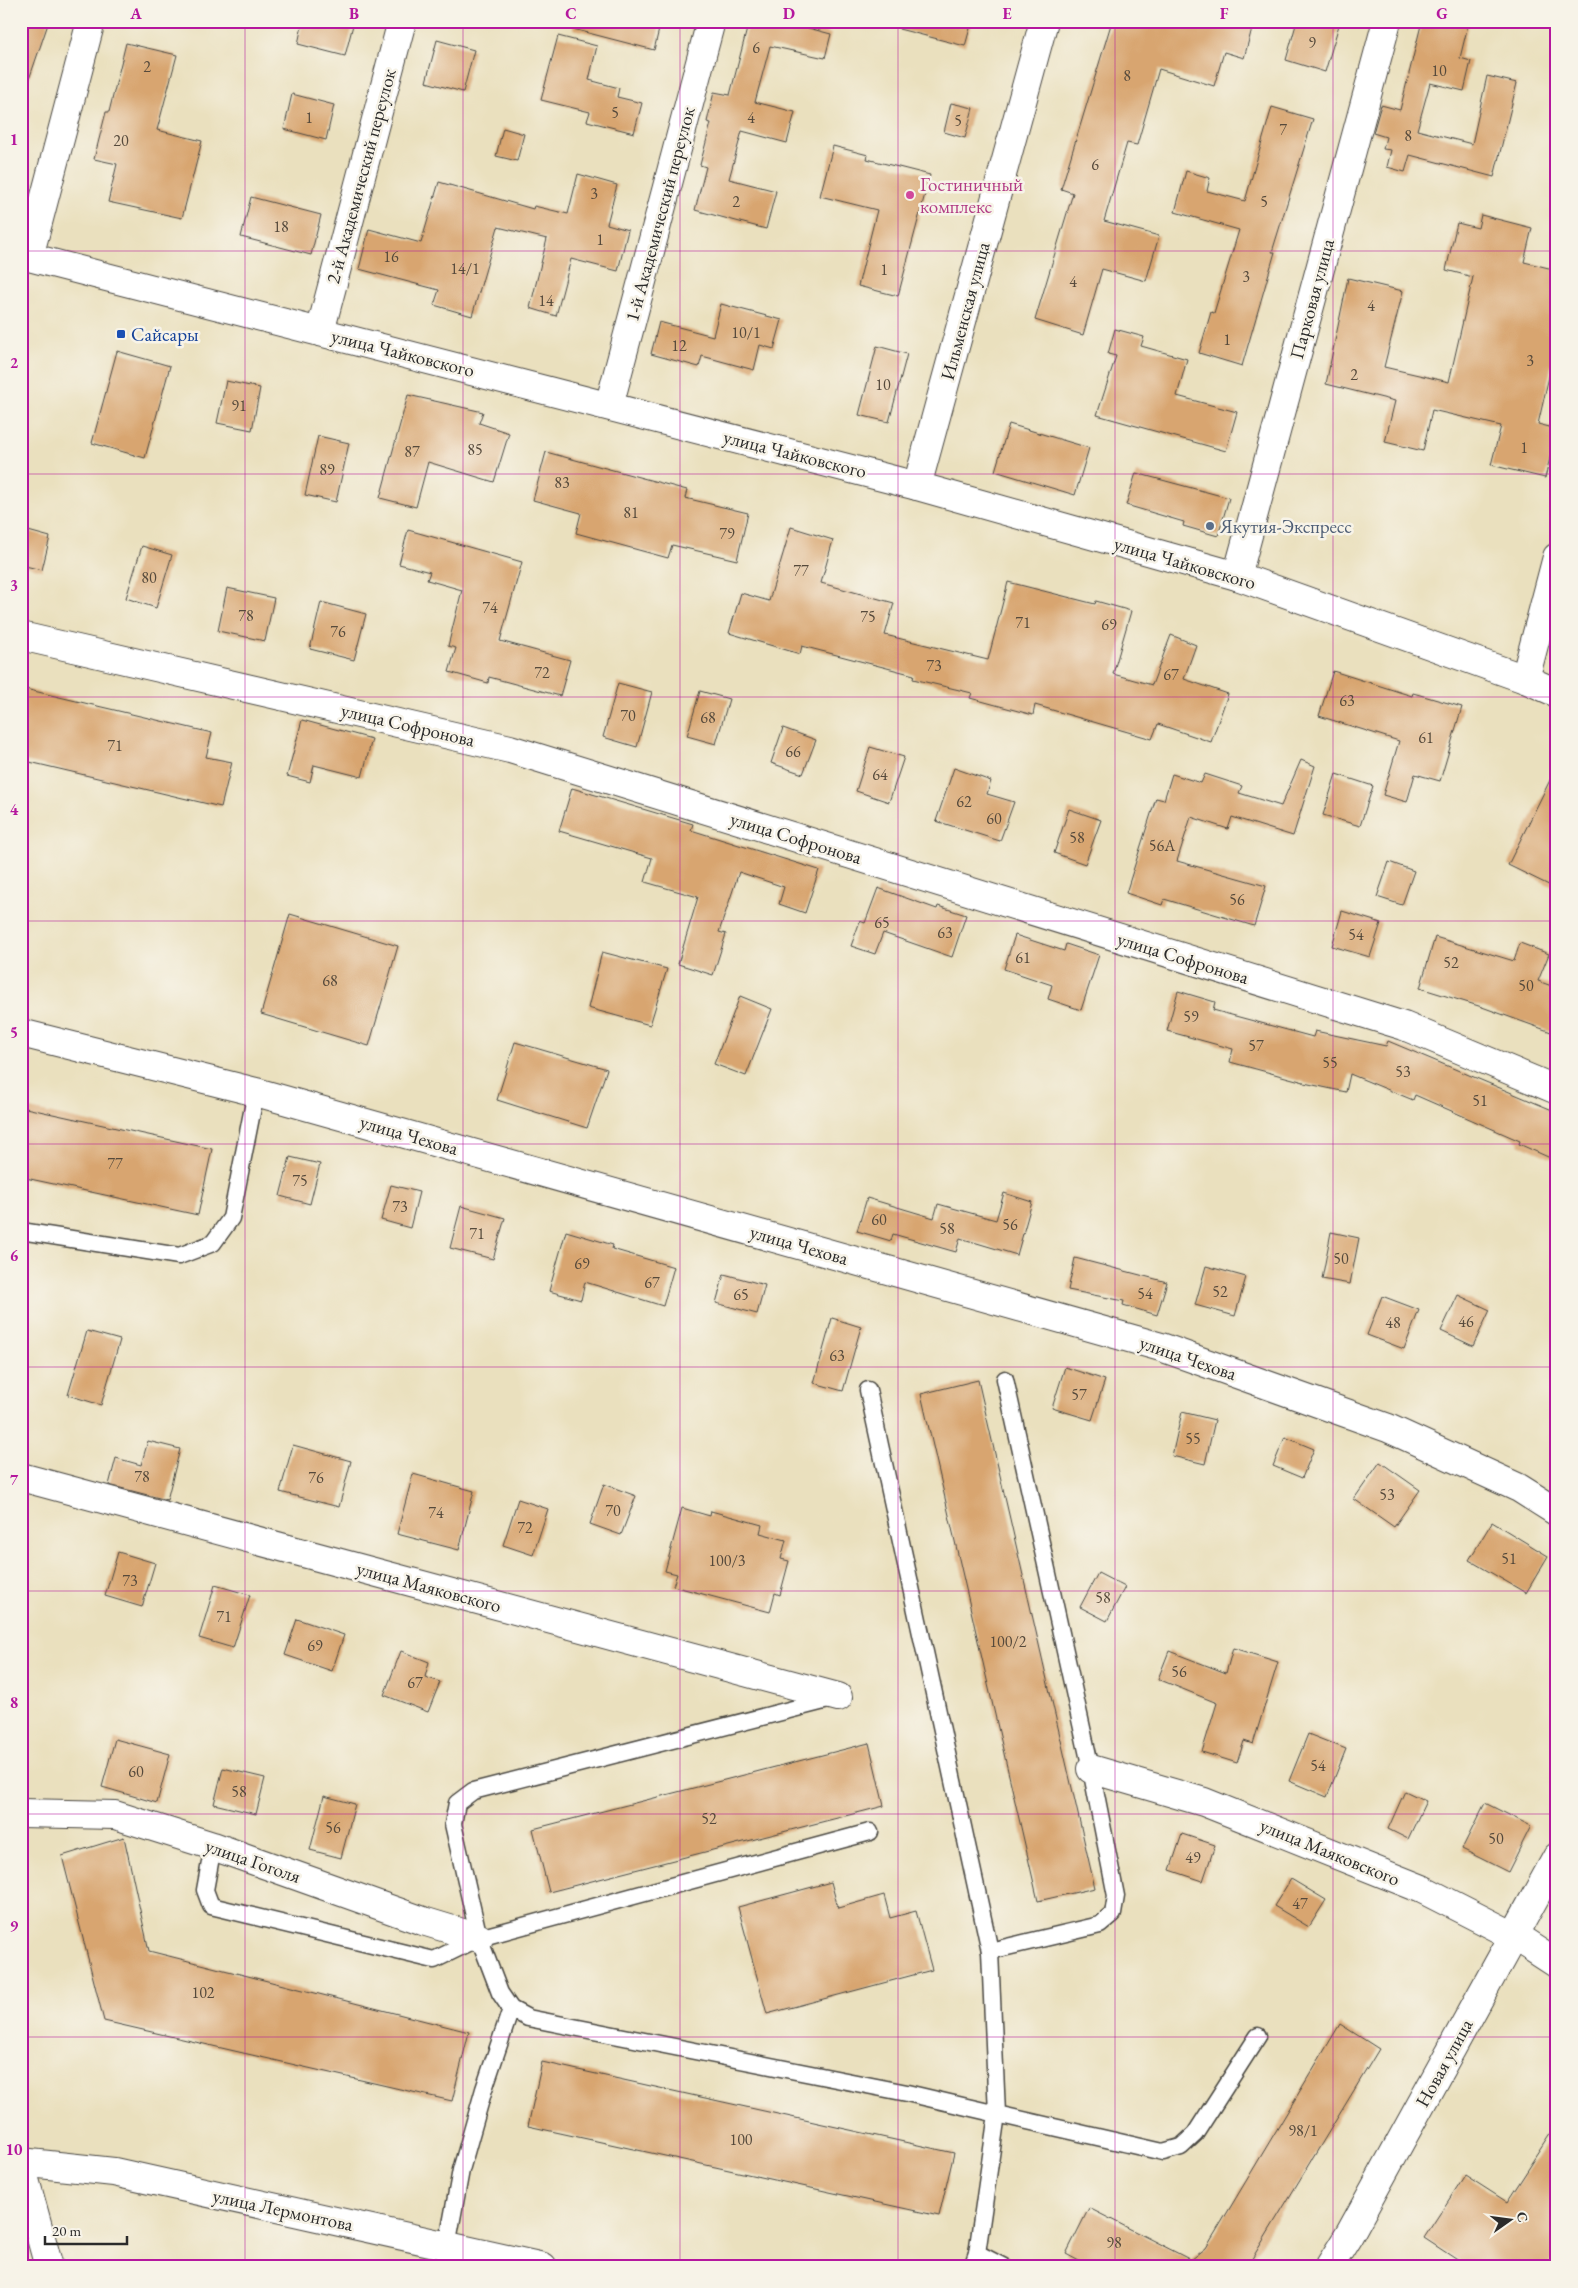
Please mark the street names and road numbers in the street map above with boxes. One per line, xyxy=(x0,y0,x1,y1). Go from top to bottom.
street label: 2-й Академический переулок xyxy=(320,66,402,286)
street label: 1-й Академический переулок xyxy=(619,104,701,324)
street label: Парковая улица xyxy=(1284,236,1340,362)
street label: Ильменская улица xyxy=(935,239,996,383)
street label: улица Чайковского xyxy=(329,323,477,383)
street label: улица Чайковского xyxy=(721,424,869,484)
street label: улица Чайковского xyxy=(1111,531,1259,595)
street label: улица Софронова xyxy=(339,697,478,753)
street label: улица Софронова xyxy=(727,806,865,870)
street label: улица Софронова xyxy=(1114,926,1252,990)
street label: улица Чехова xyxy=(357,1109,461,1161)
street label: улица Чехова xyxy=(747,1219,851,1271)
street label: улица Чехова xyxy=(1136,1330,1240,1386)
street label: улица Маяковского xyxy=(354,1556,504,1618)
street label: улица Маяковского xyxy=(1256,1813,1404,1891)
street label: улица Гоголя xyxy=(202,1833,304,1889)
street label: Новая улица xyxy=(1410,2014,1479,2112)
street label: улица Лермонтова xyxy=(211,2183,356,2237)

